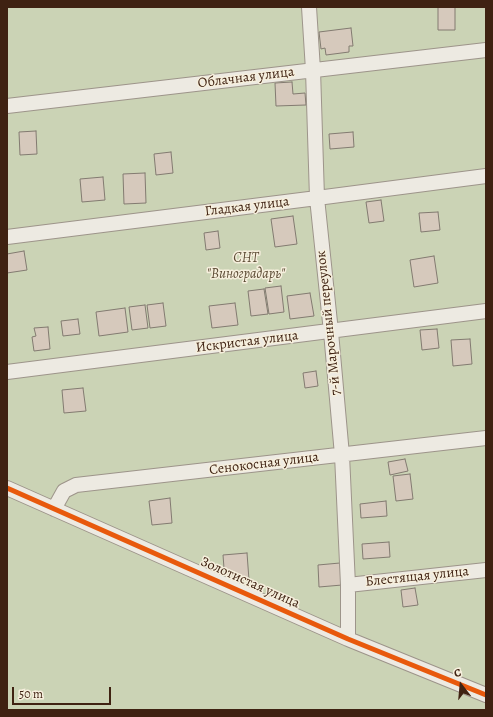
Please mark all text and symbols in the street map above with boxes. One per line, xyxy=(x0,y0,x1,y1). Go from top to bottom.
street label: Облачная улица xyxy=(197,64,295,92)
street label: Гладкая улица xyxy=(204,193,290,221)
street label: 7-й Марочный переулок xyxy=(313,250,345,396)
park label: СНТ "Виноградарь" xyxy=(207,251,285,284)
street label: Искристая улица xyxy=(195,327,299,357)
street label: Сенокосная улица xyxy=(208,449,320,479)
street label: Золотистая улица xyxy=(198,554,302,612)
street label: Блестящая улица xyxy=(364,563,470,591)
north arrow xyxy=(441,665,481,705)
text: С xyxy=(452,665,463,681)
scale bar xyxy=(14,679,113,705)
text: 50 m xyxy=(19,686,43,702)

